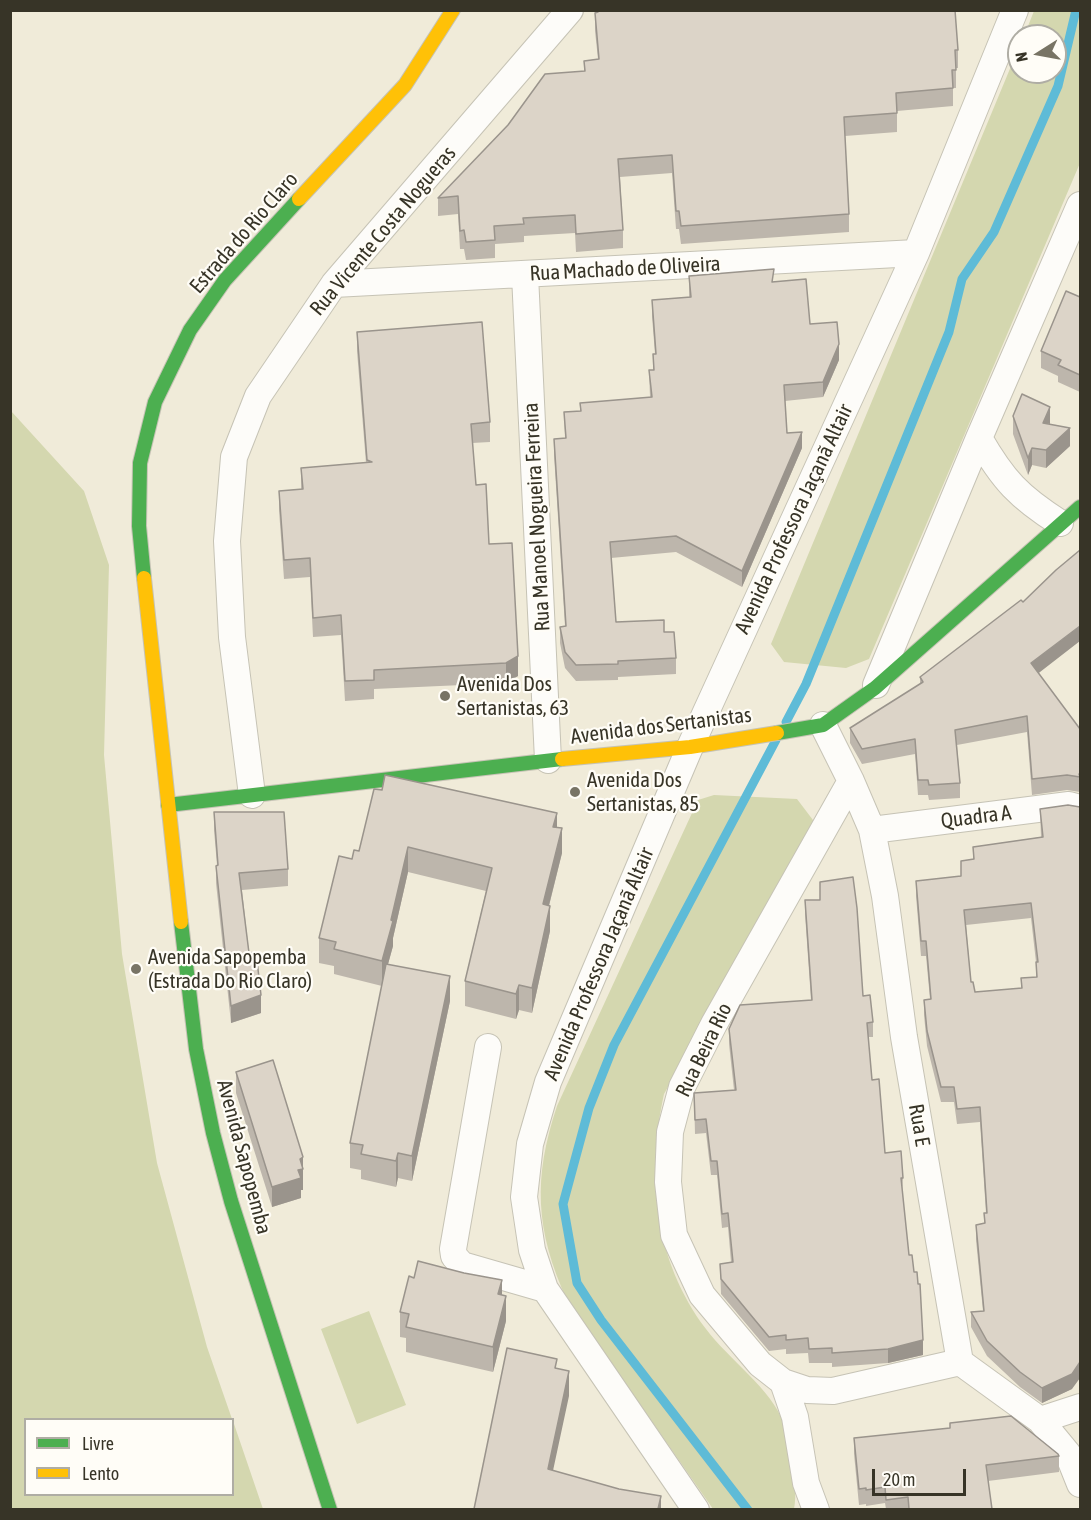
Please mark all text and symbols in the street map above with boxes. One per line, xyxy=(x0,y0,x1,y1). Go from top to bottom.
north arrow xyxy=(1007,24,1067,84)
text: N xyxy=(1012,51,1031,63)
street label: Rua Vicente Costa Nogueras xyxy=(305,141,461,321)
street label: Estrada do Rio Claro xyxy=(185,167,303,299)
street label: Rua Machado de Oliveira xyxy=(529,251,721,287)
street label: Avenida Professora Jaçanã Altair xyxy=(730,400,858,638)
street label: Rua Manoel Nogueira Ferreira xyxy=(518,402,556,632)
place label: Avenida Dos Sertanistas, 63 xyxy=(457,671,569,721)
marker: Avenida Dos Sertanistas, 63 xyxy=(438,689,452,703)
street label: Avenida dos Sertanistas xyxy=(569,702,753,750)
place label: Avenida Dos Sertanistas, 85 xyxy=(587,767,699,817)
marker: Avenida Dos Sertanistas, 85 xyxy=(568,785,582,799)
street label: Quadra A xyxy=(939,800,1013,834)
street label: Avenida Professora Jaçanã Altair xyxy=(539,844,659,1084)
place label: Avenida Sapopemba (Estrada Do Rio Claro) xyxy=(148,944,312,994)
marker: Avenida Sapopemba (Estrada Do Rio Claro) xyxy=(129,962,143,976)
street label: Rua Beira Rio xyxy=(670,999,738,1101)
street label: Avenida Sapopemba xyxy=(211,1077,277,1237)
street label: Rua E xyxy=(903,1102,935,1148)
legend xyxy=(24,1418,234,1496)
text: Livre xyxy=(82,1433,114,1454)
scale bar xyxy=(875,1457,970,1495)
text: Lento xyxy=(82,1463,119,1484)
text: 20 m xyxy=(883,1469,915,1490)

